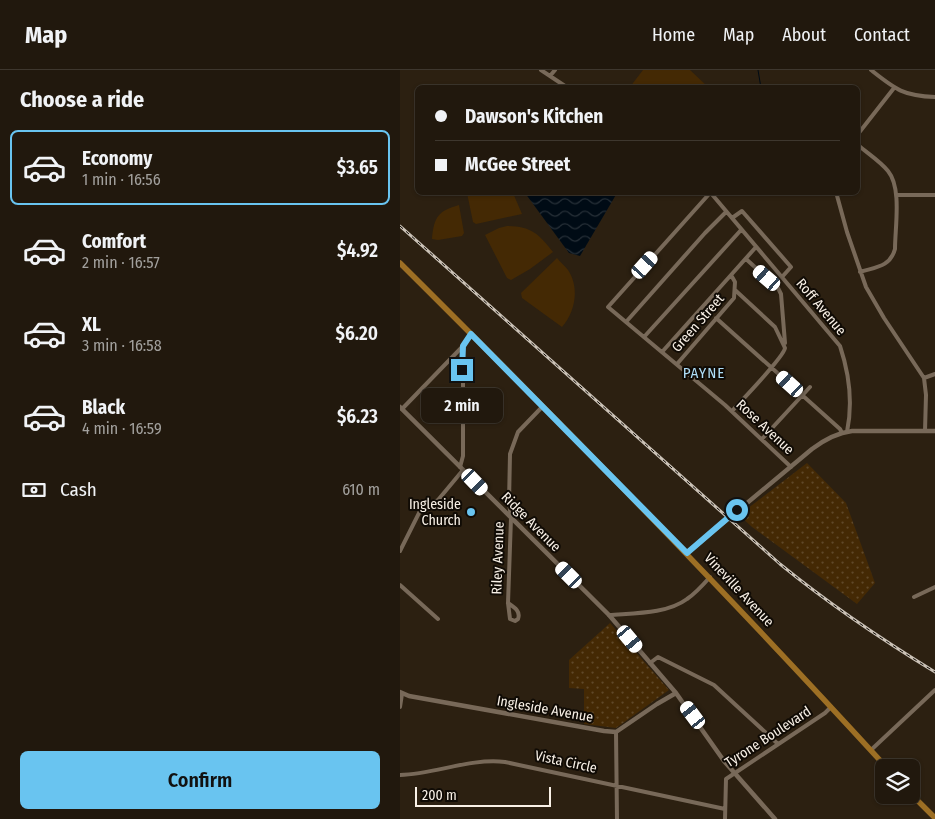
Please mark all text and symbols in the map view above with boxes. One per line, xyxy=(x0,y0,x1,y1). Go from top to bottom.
text: Map xyxy=(25,21,67,49)
text: Home xyxy=(652,24,695,46)
text: Map xyxy=(723,24,754,46)
text: About xyxy=(782,24,826,46)
text: Contact xyxy=(854,24,910,46)
text: Choose a ride xyxy=(20,86,144,113)
text: Dawson's Kitchen xyxy=(465,105,603,128)
icon: car xyxy=(22,145,67,190)
text: Economy xyxy=(82,147,152,170)
text: McGee Street xyxy=(465,153,570,176)
text: $3.65 xyxy=(337,156,378,179)
text: 1 min · 16:56 xyxy=(82,170,161,189)
icon: car xyxy=(22,228,67,273)
text: Comfort xyxy=(82,230,146,253)
text: $4.92 xyxy=(337,239,378,262)
car xyxy=(629,249,660,281)
text: 2 min · 16:57 xyxy=(82,253,160,272)
car xyxy=(750,262,783,294)
street label: Roff Avenue xyxy=(792,275,850,339)
street label: Green Street xyxy=(668,290,728,356)
icon: car xyxy=(22,311,67,356)
text: XL xyxy=(82,313,101,336)
text: $6.20 xyxy=(336,322,378,345)
text: 3 min · 16:58 xyxy=(82,336,162,355)
route end xyxy=(451,359,473,381)
district label: PAYNE xyxy=(683,364,725,382)
car xyxy=(773,368,806,400)
callout: 2 min xyxy=(421,388,503,422)
icon: car xyxy=(22,394,67,439)
text: Black xyxy=(82,396,125,419)
text: 2 min xyxy=(444,396,480,415)
street label: Rose Avenue xyxy=(732,396,798,458)
text: $6.23 xyxy=(337,405,378,428)
text: 4 min · 16:59 xyxy=(82,419,162,438)
car xyxy=(459,466,490,498)
icon: cash xyxy=(20,476,48,504)
text: Cash xyxy=(60,478,97,501)
text: 610 m xyxy=(342,480,380,499)
street label: Ridge Avenue xyxy=(498,489,564,555)
place label: Ingleside Church xyxy=(409,496,461,529)
route start xyxy=(726,499,748,521)
marker: Ingleside Church xyxy=(465,506,477,518)
street label: Riley Avenue xyxy=(488,521,508,595)
street label: Vineville Avenue xyxy=(701,550,777,630)
car xyxy=(553,559,584,591)
car xyxy=(614,623,645,655)
street label: Ingleside Avenue xyxy=(496,692,595,726)
car xyxy=(677,699,708,731)
street label: Tyrone Boulevard xyxy=(722,703,814,771)
street label: Vista Circle xyxy=(533,747,599,777)
button: Confirm xyxy=(20,751,380,809)
map controls xyxy=(875,759,920,804)
button: layers xyxy=(875,759,920,804)
scale bar xyxy=(415,784,551,807)
text: 200 m xyxy=(422,787,457,804)

